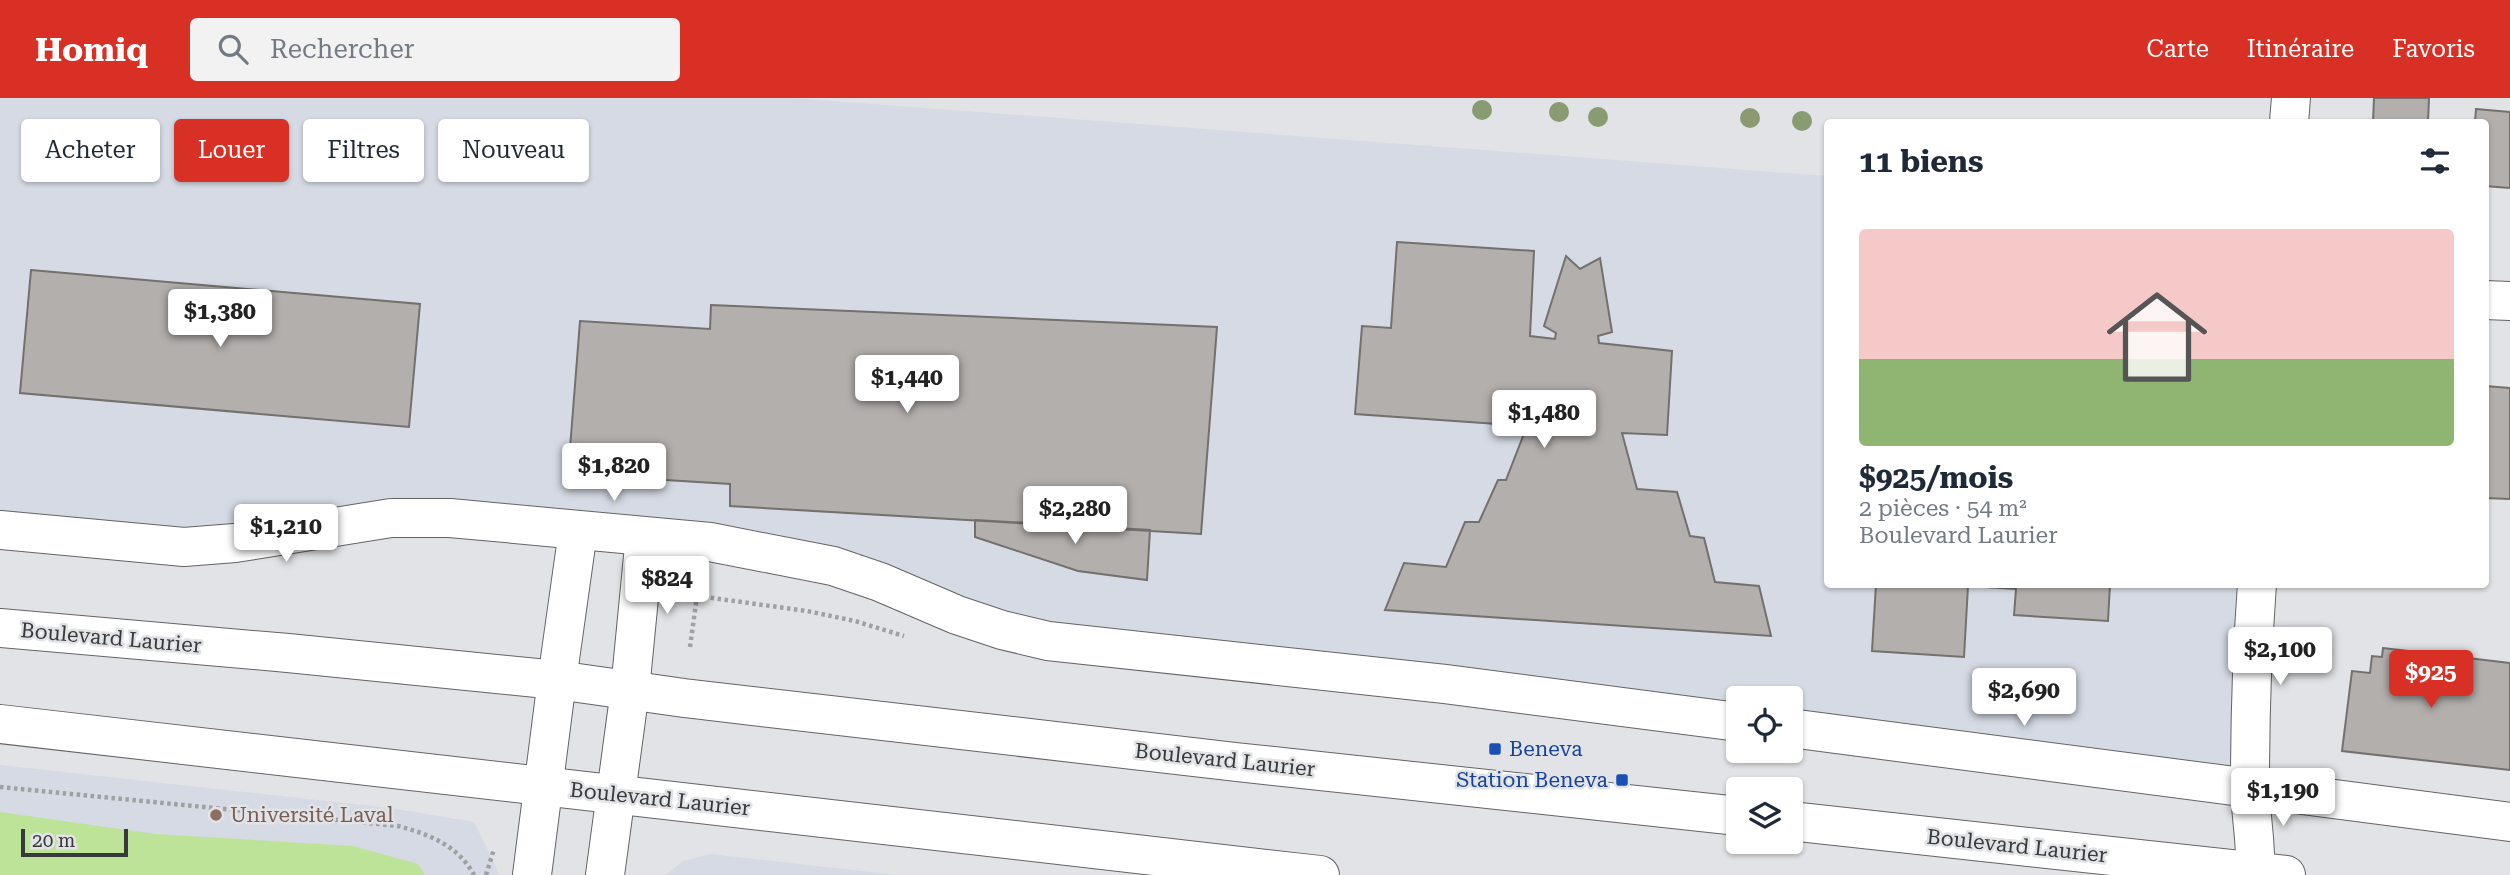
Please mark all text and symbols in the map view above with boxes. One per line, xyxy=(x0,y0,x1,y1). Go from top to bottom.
search box xyxy=(190,18,680,81)
text: Homiq xyxy=(35,30,148,69)
icon: search xyxy=(214,30,252,68)
text: Rechercher xyxy=(270,34,414,64)
text: Carte xyxy=(2147,35,2209,63)
text: Itinéraire xyxy=(2247,35,2354,63)
text: Favoris xyxy=(2392,35,2475,63)
chip: Acheter xyxy=(21,119,160,182)
chip: Louer xyxy=(174,119,289,182)
chip: Filtres xyxy=(303,119,424,182)
chip: Nouveau xyxy=(438,119,589,182)
icon: filters xyxy=(2416,142,2454,180)
text: 11 biens xyxy=(1859,144,1983,179)
icon: home xyxy=(2094,274,2220,400)
pin: $1,380 xyxy=(163,289,277,349)
text: $1,380 xyxy=(184,298,256,325)
pin: $1,440 xyxy=(850,356,964,415)
text: $1,440 xyxy=(871,364,943,391)
pin: $1,480 xyxy=(1487,390,1601,450)
text: $1,480 xyxy=(1508,399,1580,426)
pin: $1,820 xyxy=(557,444,671,503)
text: $1,820 xyxy=(578,452,650,479)
text: $925/mois xyxy=(1859,460,2013,495)
pin: $2,280 xyxy=(1018,486,1132,546)
text: $2,280 xyxy=(1039,495,1111,522)
text: 2 pièces · 54 m² xyxy=(1859,495,2027,522)
pin: $1,210 xyxy=(229,504,343,564)
text: $1,210 xyxy=(250,513,322,540)
text: Boulevard Laurier xyxy=(1859,522,2058,549)
pin: $824 xyxy=(626,556,708,616)
text: $824 xyxy=(641,565,693,592)
street label: Boulevard Laurier xyxy=(20,618,203,658)
pin: $2,100 xyxy=(2223,628,2337,687)
text: $2,100 xyxy=(2244,636,2316,663)
pin: $925 xyxy=(2390,650,2472,710)
text: $925 xyxy=(2405,659,2457,686)
pin: $2,690 xyxy=(1967,668,2081,728)
text: $2,690 xyxy=(1988,677,2060,704)
map controls xyxy=(1726,686,1803,854)
button: locate xyxy=(1726,686,1803,763)
place label: Beneva xyxy=(1509,737,1583,761)
street label: Boulevard Laurier xyxy=(1134,739,1317,781)
marker: Beneva xyxy=(1487,741,1503,757)
place label: Station Beneva xyxy=(1456,768,1609,792)
pin: $1,190 xyxy=(2226,768,2340,828)
marker: Station Beneva xyxy=(1614,772,1630,788)
button: layers xyxy=(1726,777,1803,854)
text: $1,190 xyxy=(2247,777,2319,804)
street label: Boulevard Laurier xyxy=(569,778,752,820)
place label: Université Laval xyxy=(230,803,394,827)
marker: Université Laval xyxy=(208,807,224,823)
street label: Boulevard Laurier xyxy=(1926,825,2109,867)
scale bar xyxy=(21,826,128,858)
text: 20 m xyxy=(32,829,75,852)

